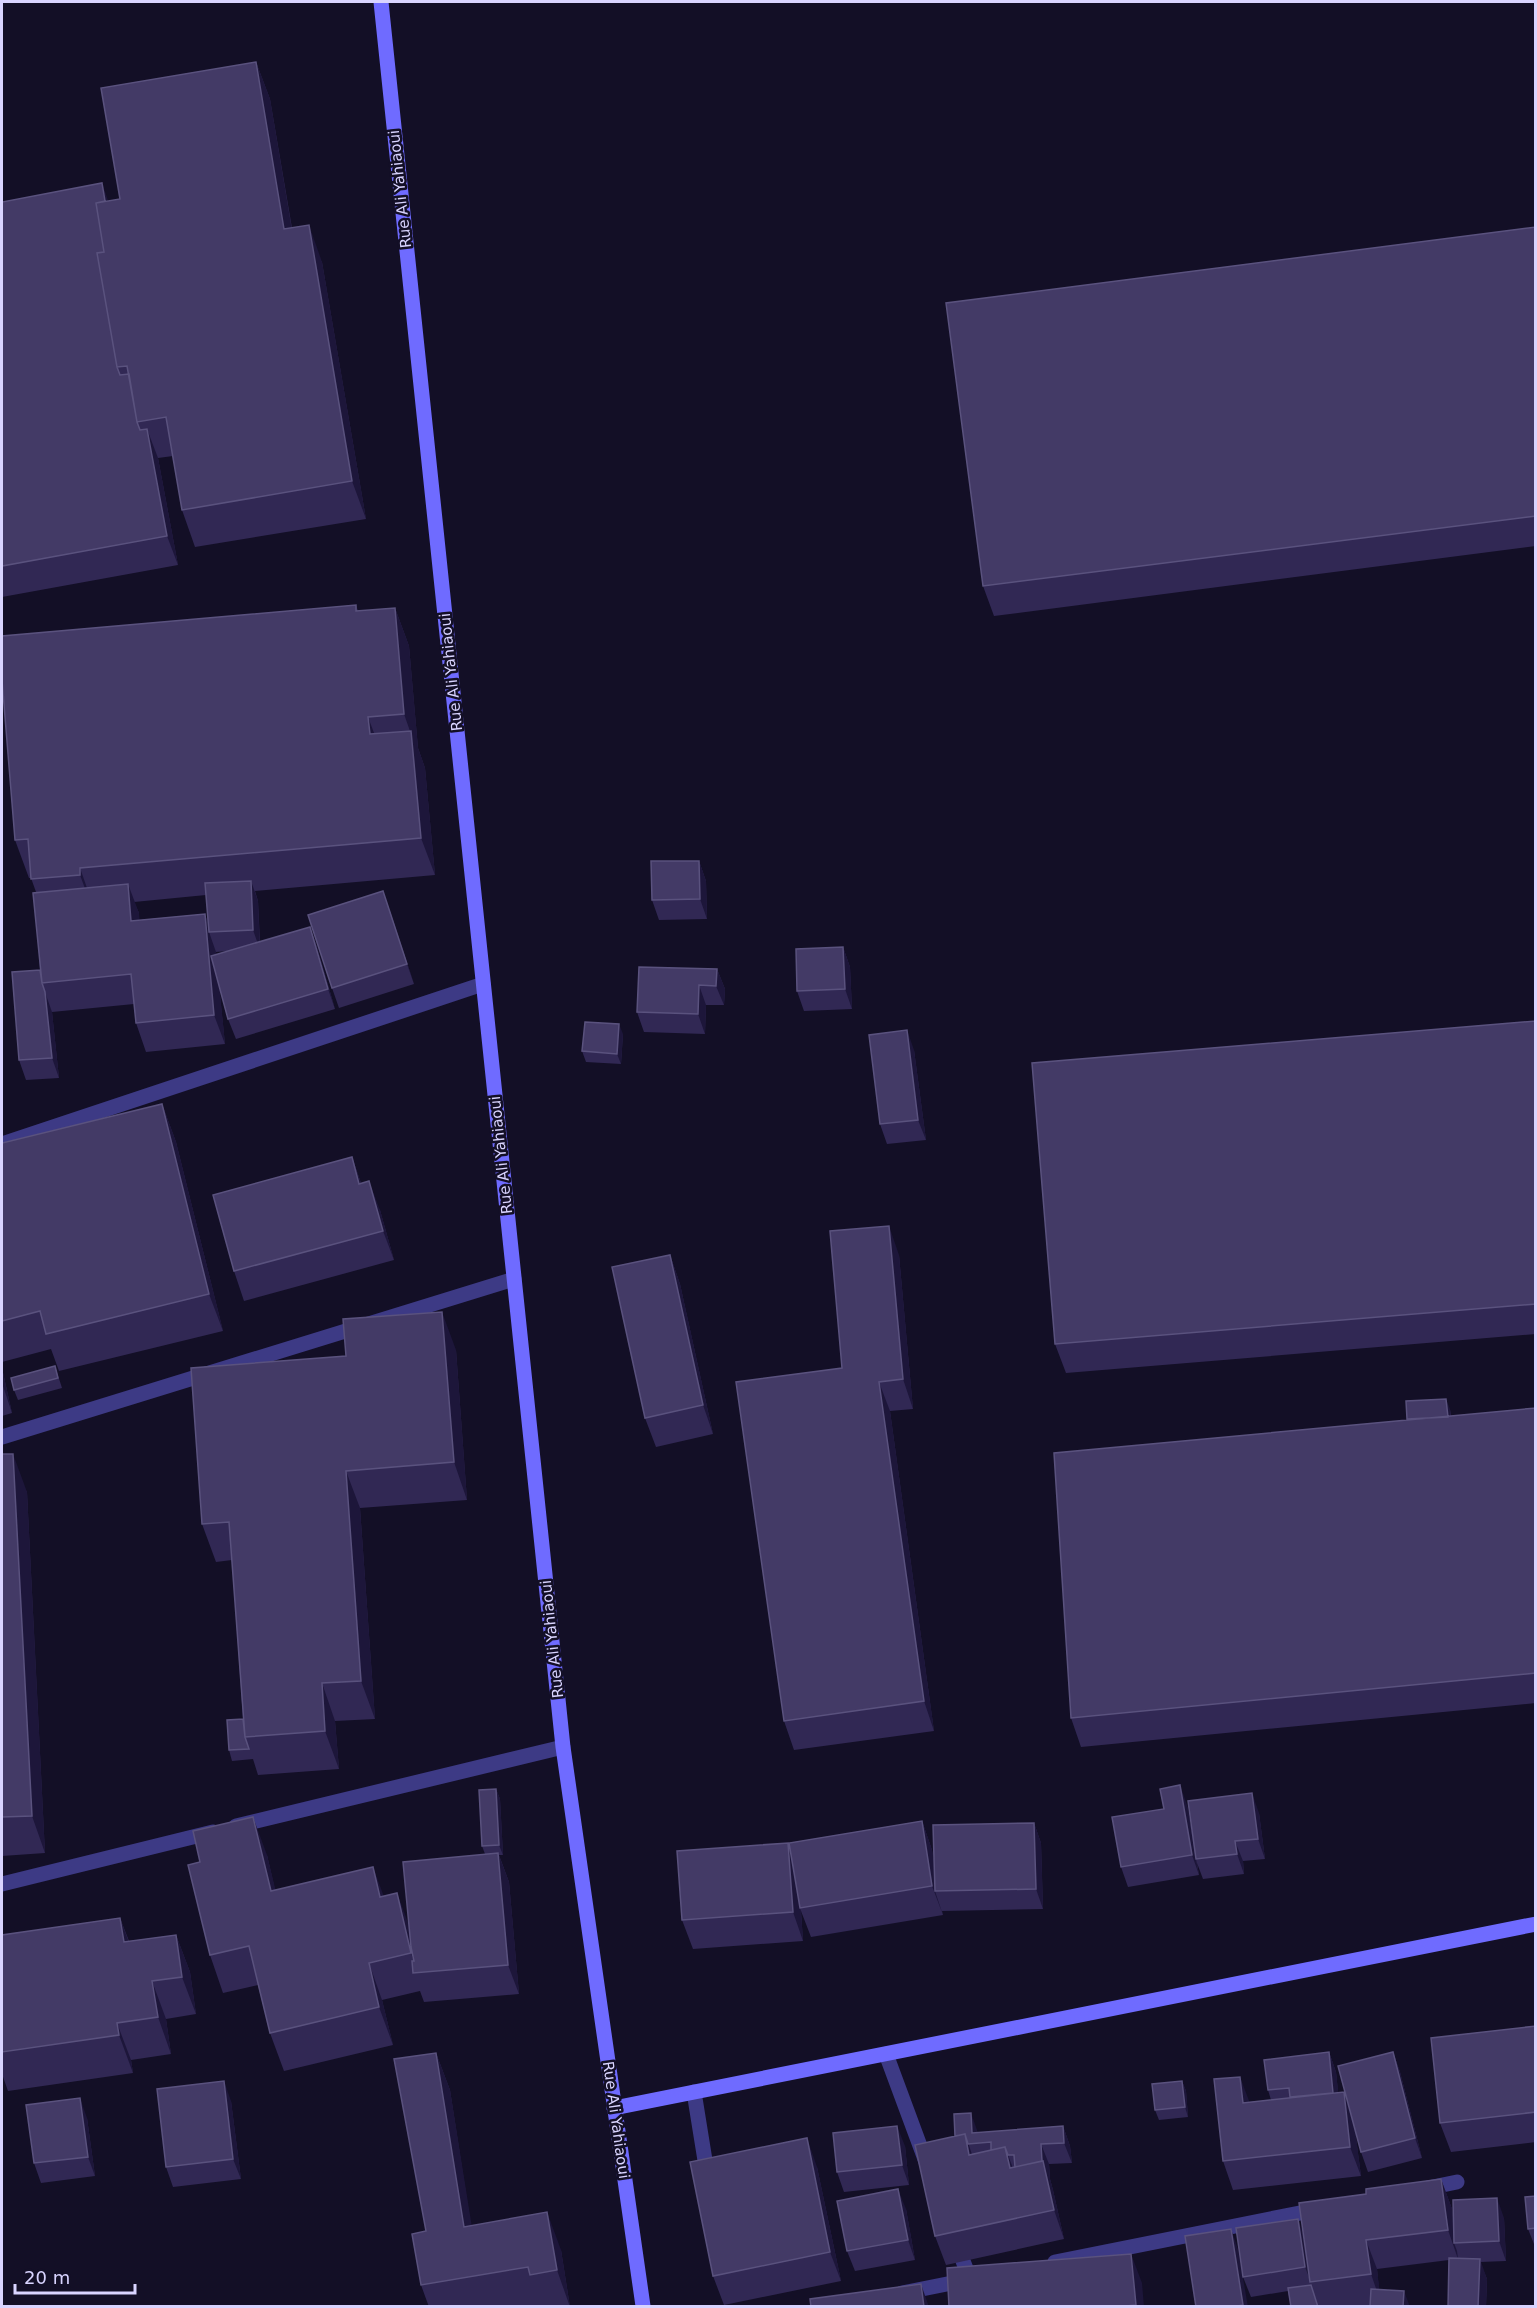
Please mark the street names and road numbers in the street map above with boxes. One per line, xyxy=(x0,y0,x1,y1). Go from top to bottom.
street label: Rue Ali Yahiaoui xyxy=(385,129,415,249)
street label: Rue Ali Yahiaoui xyxy=(436,612,466,732)
street label: Rue Ali Yahiaoui xyxy=(486,1095,516,1215)
street label: Rue Ali Yahiaoui xyxy=(537,1579,567,1699)
street label: Rue Ali Yahiaoui xyxy=(599,2060,633,2180)

